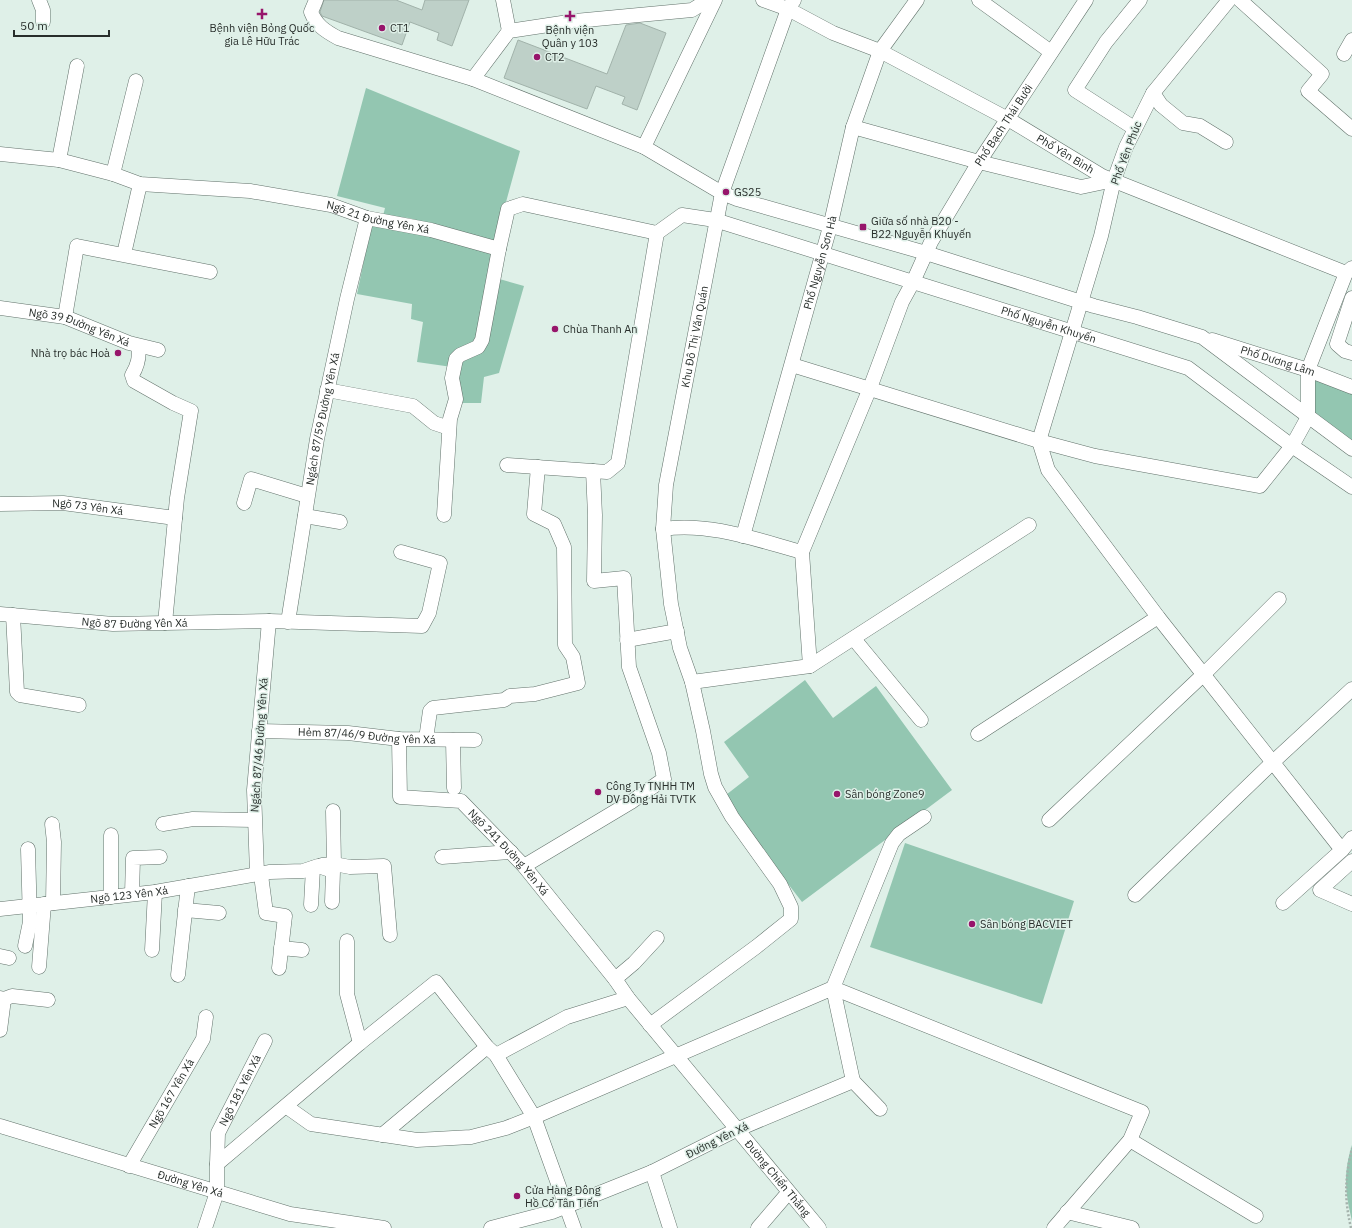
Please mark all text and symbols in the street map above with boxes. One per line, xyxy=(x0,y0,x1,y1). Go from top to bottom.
marker: Bệnh viện Bỏng Quốc gia Lê Hữu Trác xyxy=(256,8,268,20)
marker: Bệnh viện Quân y 103 xyxy=(564,10,576,22)
scale bar xyxy=(14,12,109,38)
text: 50 m xyxy=(20,18,48,33)
place label: Bệnh viện Bỏng Quốc gia Lê Hữu Trác xyxy=(209,21,315,48)
place label: CT1 xyxy=(390,21,410,35)
marker: CT1 xyxy=(377,23,387,33)
place label: Bệnh viện Quân y 103 xyxy=(542,23,598,50)
place label: CT2 xyxy=(545,50,565,64)
marker: CT2 xyxy=(532,52,542,62)
street label: Phố Bạch Thái Bưởi xyxy=(971,81,1036,169)
street label: Phố Yên Phúc xyxy=(1107,119,1145,187)
street label: Phố Yên Bình xyxy=(1034,131,1097,177)
place label: GS25 xyxy=(734,185,761,199)
marker: GS25 xyxy=(721,187,731,197)
street label: Ngõ 21 Đường Yên Xá xyxy=(326,197,431,237)
street label: Phố Nguyễn Sơn Hà xyxy=(800,214,839,311)
place label: Giữa số nhà B20 - B22 Nguyễn Khuyến xyxy=(871,214,971,241)
marker: Giữa số nhà B20 - B22 Nguyễn Khuyến xyxy=(858,222,868,232)
street label: Khu Đô Thị Văn Quán xyxy=(678,284,711,389)
street label: Phố Nguyễn Khuyến xyxy=(999,303,1098,346)
street label: Ngõ 39 Đường Yên Xá xyxy=(28,305,132,350)
place label: Chùa Thanh An xyxy=(563,322,638,336)
marker: Chùa Thanh An xyxy=(550,324,560,334)
street label: Phố Dương Lâm xyxy=(1239,342,1317,379)
place label: Nhà trọ bác Hoà xyxy=(31,346,110,360)
marker: Nhà trọ bác Hoà xyxy=(113,348,123,358)
street label: Ngách 87/59 Đường Yên Xá xyxy=(303,351,342,486)
street label: Ngõ 73 Yên Xá xyxy=(52,496,124,518)
street label: Ngõ 87 Đường Yên Xá xyxy=(81,614,188,631)
street label: Ngách 87/46 Đường Yên Xá xyxy=(247,677,271,813)
street label: Hẻm 87/46/9 Đường Yên Xá xyxy=(298,725,436,746)
place label: Công Ty TNHH TM DV Đông Hải TVTK xyxy=(606,779,696,806)
marker: Công Ty TNHH TM DV Đông Hải TVTK xyxy=(593,787,603,797)
place label: Sân bóng Zone9 xyxy=(845,787,925,801)
marker: Sân bóng Zone9 xyxy=(832,789,842,799)
street label: Ngõ 241 Đường Yên Xá xyxy=(465,806,552,898)
street label: Ngõ 123 Yên Xá xyxy=(90,883,169,906)
place label: Sân bóng BACVIET xyxy=(980,917,1074,931)
marker: Sân bóng BACVIET xyxy=(967,919,977,929)
street label: Ngõ 181 Yên Xá xyxy=(216,1052,264,1128)
street label: Ngõ 167 Yên Xá xyxy=(146,1056,197,1131)
street label: Đường Yên Xá xyxy=(683,1119,751,1161)
street label: Đường Chiến Thắng xyxy=(742,1137,814,1220)
street label: Đường Yên Xá xyxy=(156,1167,225,1200)
place label: Cửa Hàng Đông Hồ Cổ Tân Tiến xyxy=(525,1183,601,1210)
marker: Cửa Hàng Đông Hồ Cổ Tân Tiến xyxy=(512,1191,522,1201)

